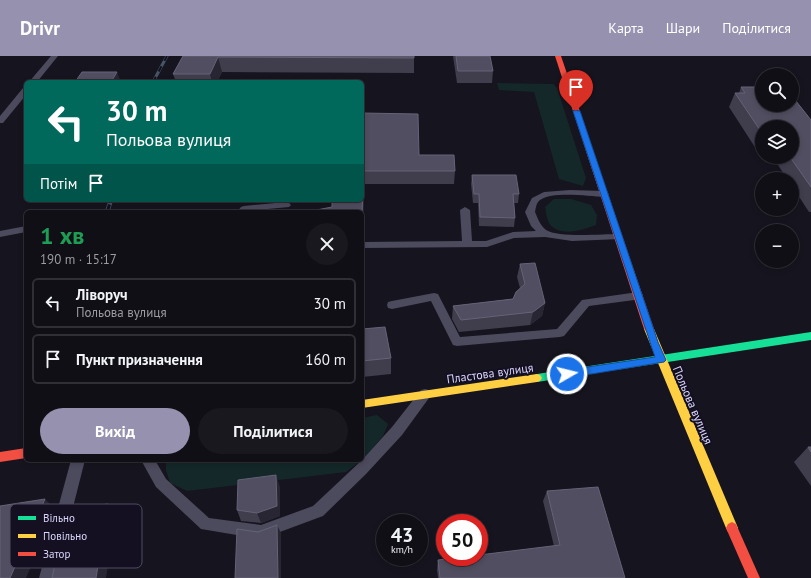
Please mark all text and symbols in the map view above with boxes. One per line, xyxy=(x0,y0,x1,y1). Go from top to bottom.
text: Drivr xyxy=(20,16,60,40)
text: Карта xyxy=(608,19,644,37)
text: Шари xyxy=(666,19,700,37)
text: Поділитися xyxy=(722,19,791,37)
map controls xyxy=(755,68,799,268)
button: search xyxy=(755,68,799,112)
pin xyxy=(559,70,593,111)
icon: arrive xyxy=(565,76,587,98)
text: 30 m xyxy=(106,92,167,129)
icon: left xyxy=(40,96,92,148)
button: layers xyxy=(755,120,799,164)
text: Польова вулиця xyxy=(106,128,231,151)
icon: arrive xyxy=(85,172,107,194)
button: + xyxy=(755,172,799,216)
text: Потім xyxy=(40,174,77,193)
text: 1 хв xyxy=(40,220,84,251)
button: close xyxy=(306,223,348,265)
button: − xyxy=(755,224,799,268)
text: 190 m · 15:17 xyxy=(40,251,117,268)
text: Ліворуч xyxy=(76,285,128,304)
icon: left xyxy=(42,292,64,314)
text: 30 m xyxy=(313,294,346,313)
text: Польова вулиця xyxy=(76,304,167,321)
icon: arrive xyxy=(42,348,64,370)
text: Пункт призначення xyxy=(76,350,203,369)
text: 160 m xyxy=(305,350,346,369)
position arrow xyxy=(546,353,588,395)
street label: Пластова вулиця xyxy=(446,359,534,387)
street label: Польова вулиця xyxy=(670,364,716,446)
button: Вихід xyxy=(40,408,190,454)
button: Поділитися xyxy=(198,408,348,454)
legend xyxy=(10,504,142,568)
text: Вільно xyxy=(43,511,75,525)
speed limit sign: 50 xyxy=(436,514,488,566)
text: 43 xyxy=(391,522,413,548)
text: Повільно xyxy=(43,529,87,543)
text: km/h xyxy=(391,543,413,556)
text: Затор xyxy=(43,547,71,561)

